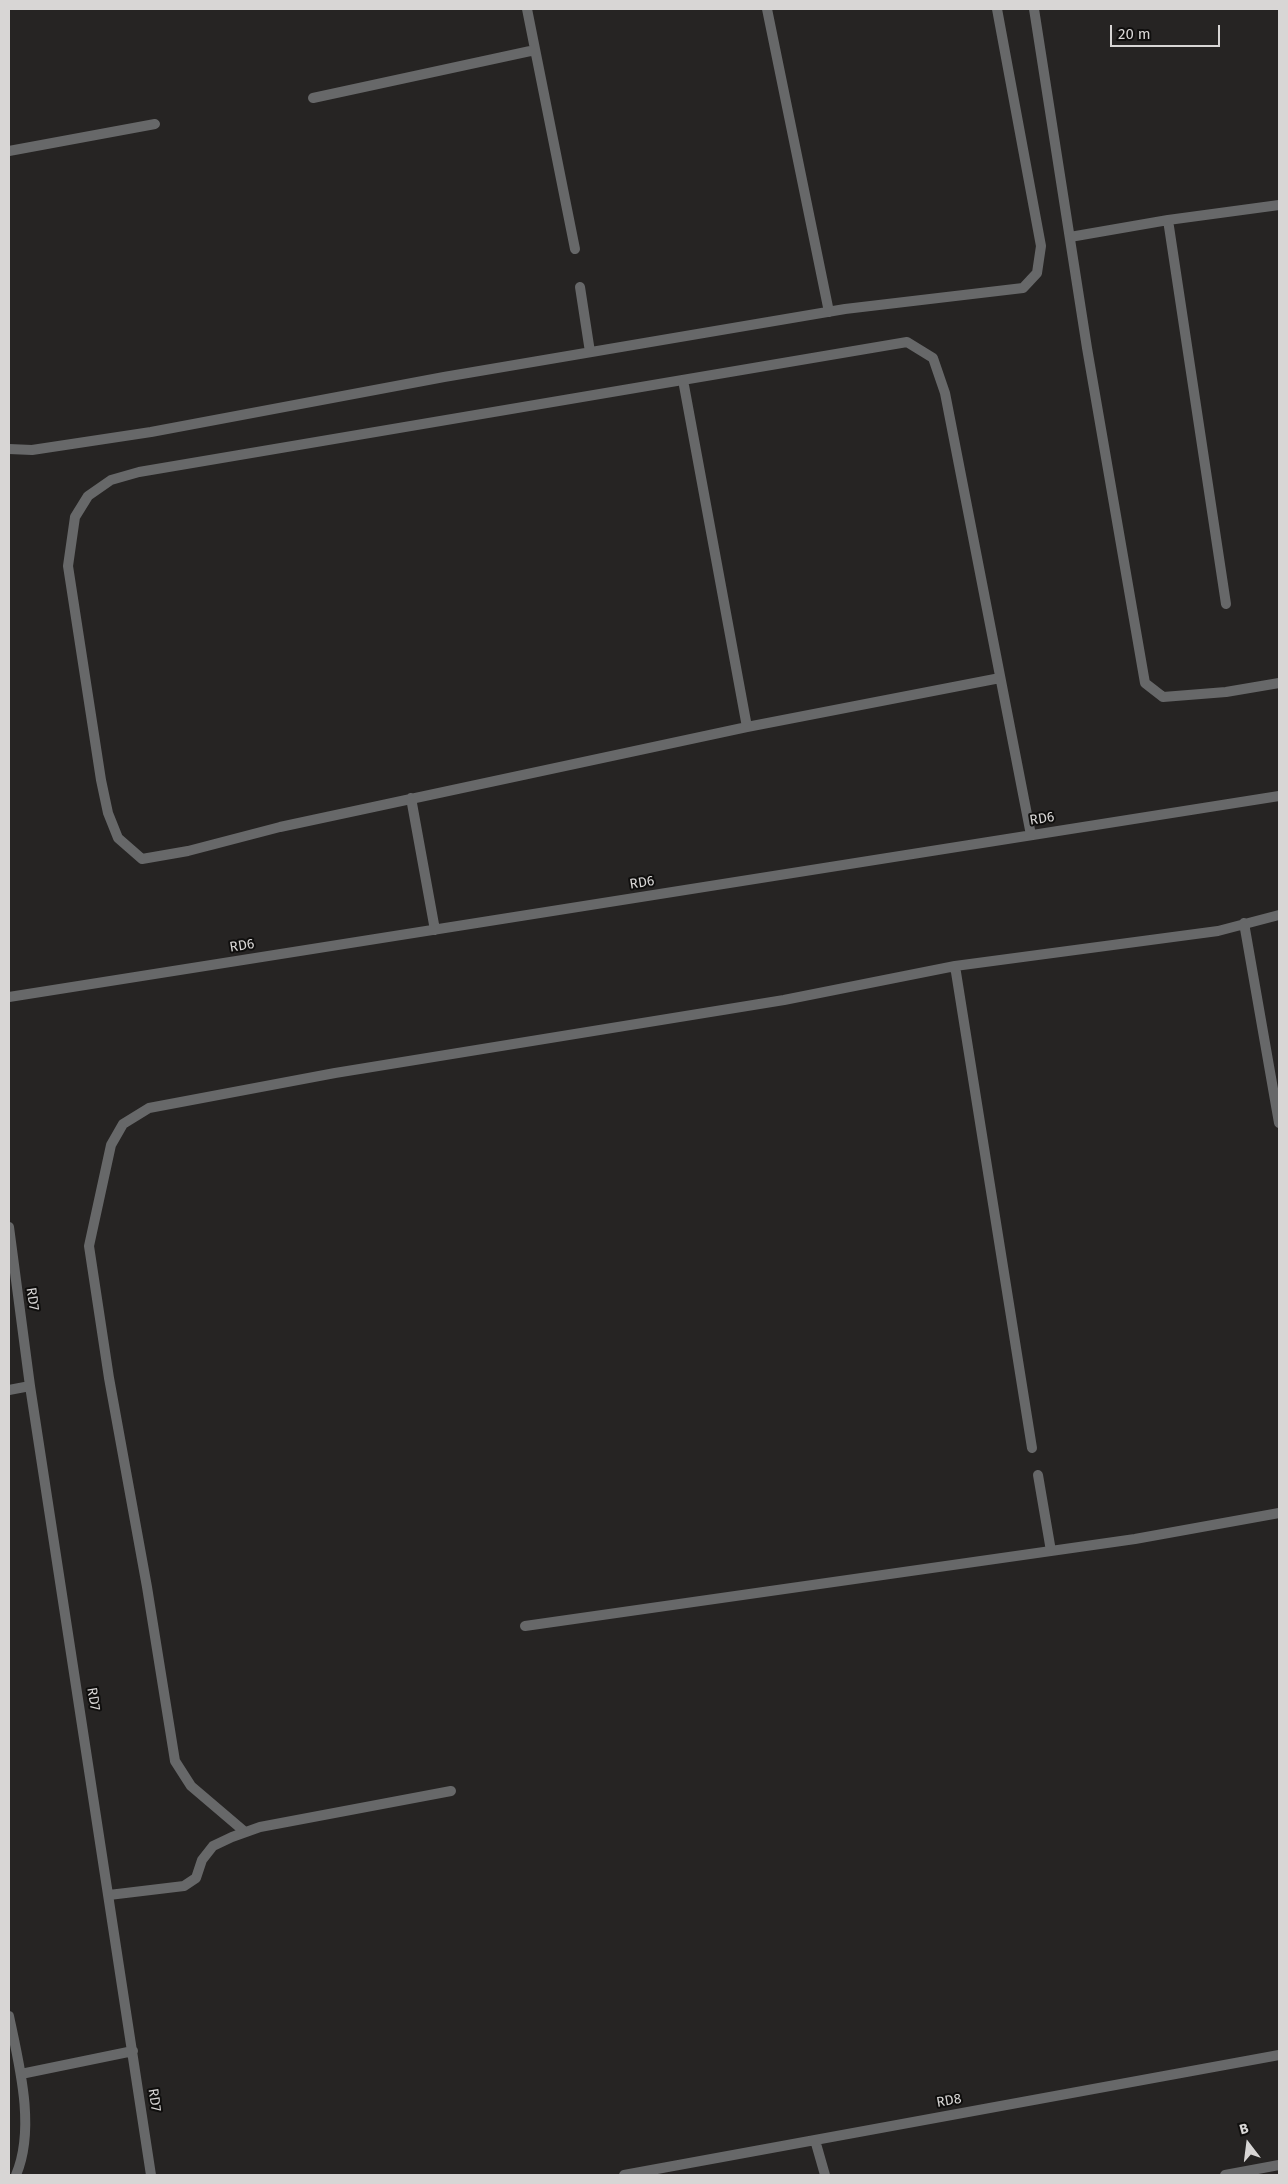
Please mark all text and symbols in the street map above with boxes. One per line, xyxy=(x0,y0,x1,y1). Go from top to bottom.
scale bar xyxy=(1113,15,1223,47)
text: 20 m xyxy=(1118,25,1151,43)
street label: RD6 xyxy=(1028,809,1056,829)
street label: RD6 xyxy=(628,873,656,893)
street label: RD6 xyxy=(228,936,256,956)
street label: RD7 xyxy=(22,1286,42,1312)
street label: RD7 xyxy=(83,1686,103,1712)
street label: RD7 xyxy=(144,2087,164,2113)
street label: RD8 xyxy=(935,2091,963,2111)
north arrow xyxy=(1223,2119,1273,2169)
text: B xyxy=(1238,2120,1250,2138)

